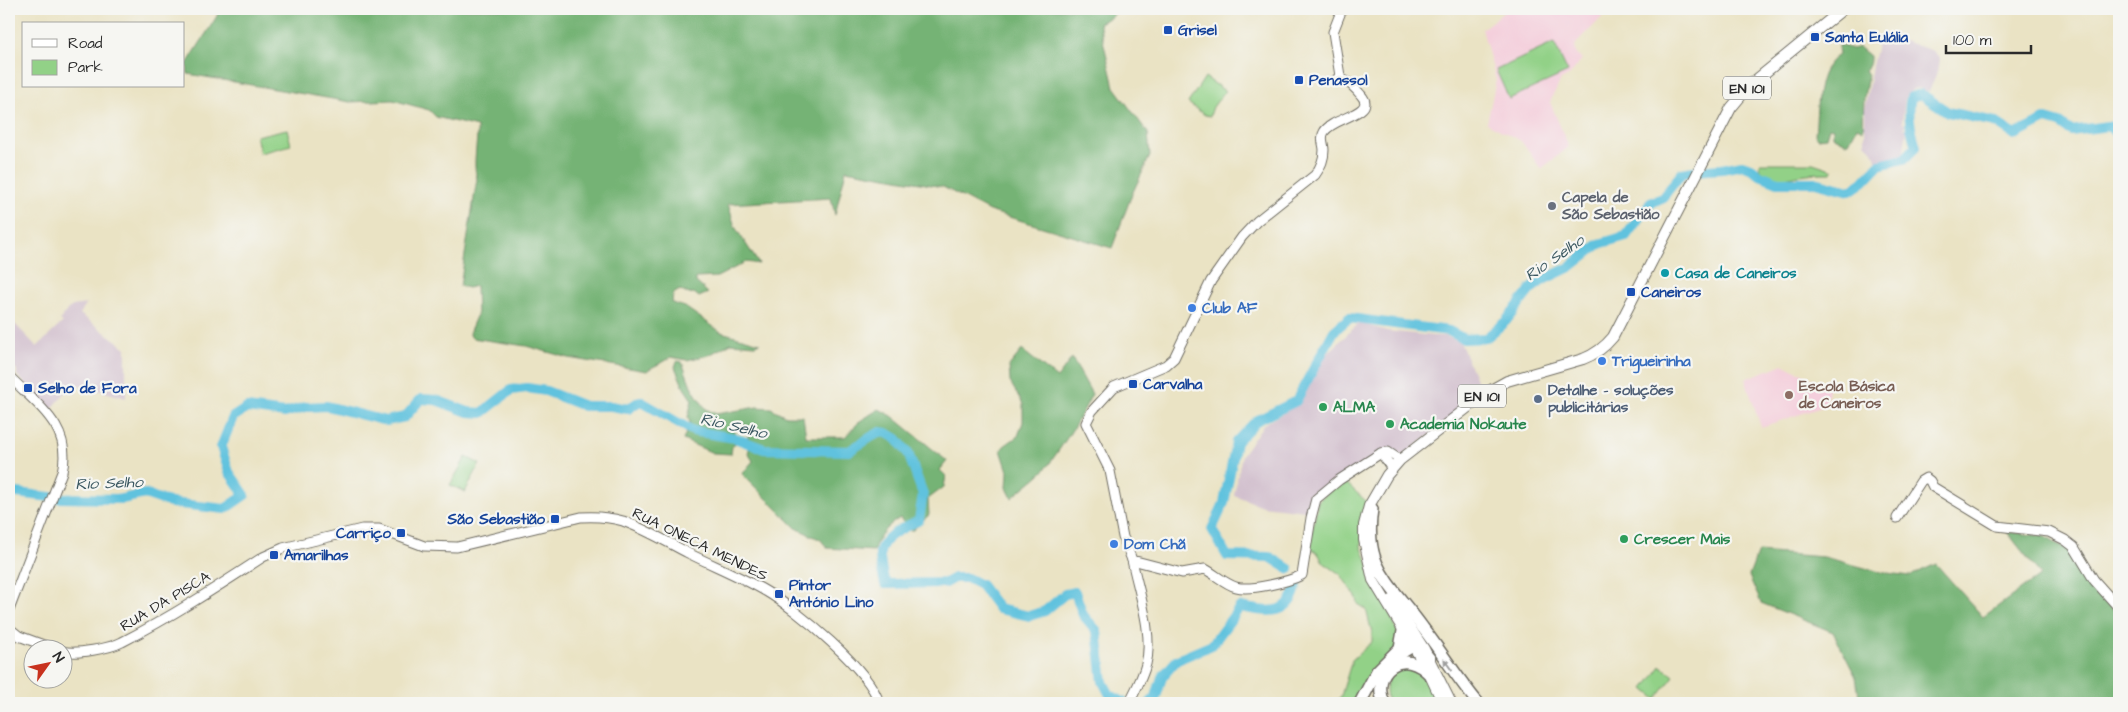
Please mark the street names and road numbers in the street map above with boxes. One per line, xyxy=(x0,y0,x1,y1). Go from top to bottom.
road number: EN 101 xyxy=(1723,76,1771,100)
road number: EN 101 xyxy=(1458,384,1506,408)
street label: RUA ONECA MENDES xyxy=(629,503,771,587)
street label: RUA DA PISCA xyxy=(116,566,215,637)

